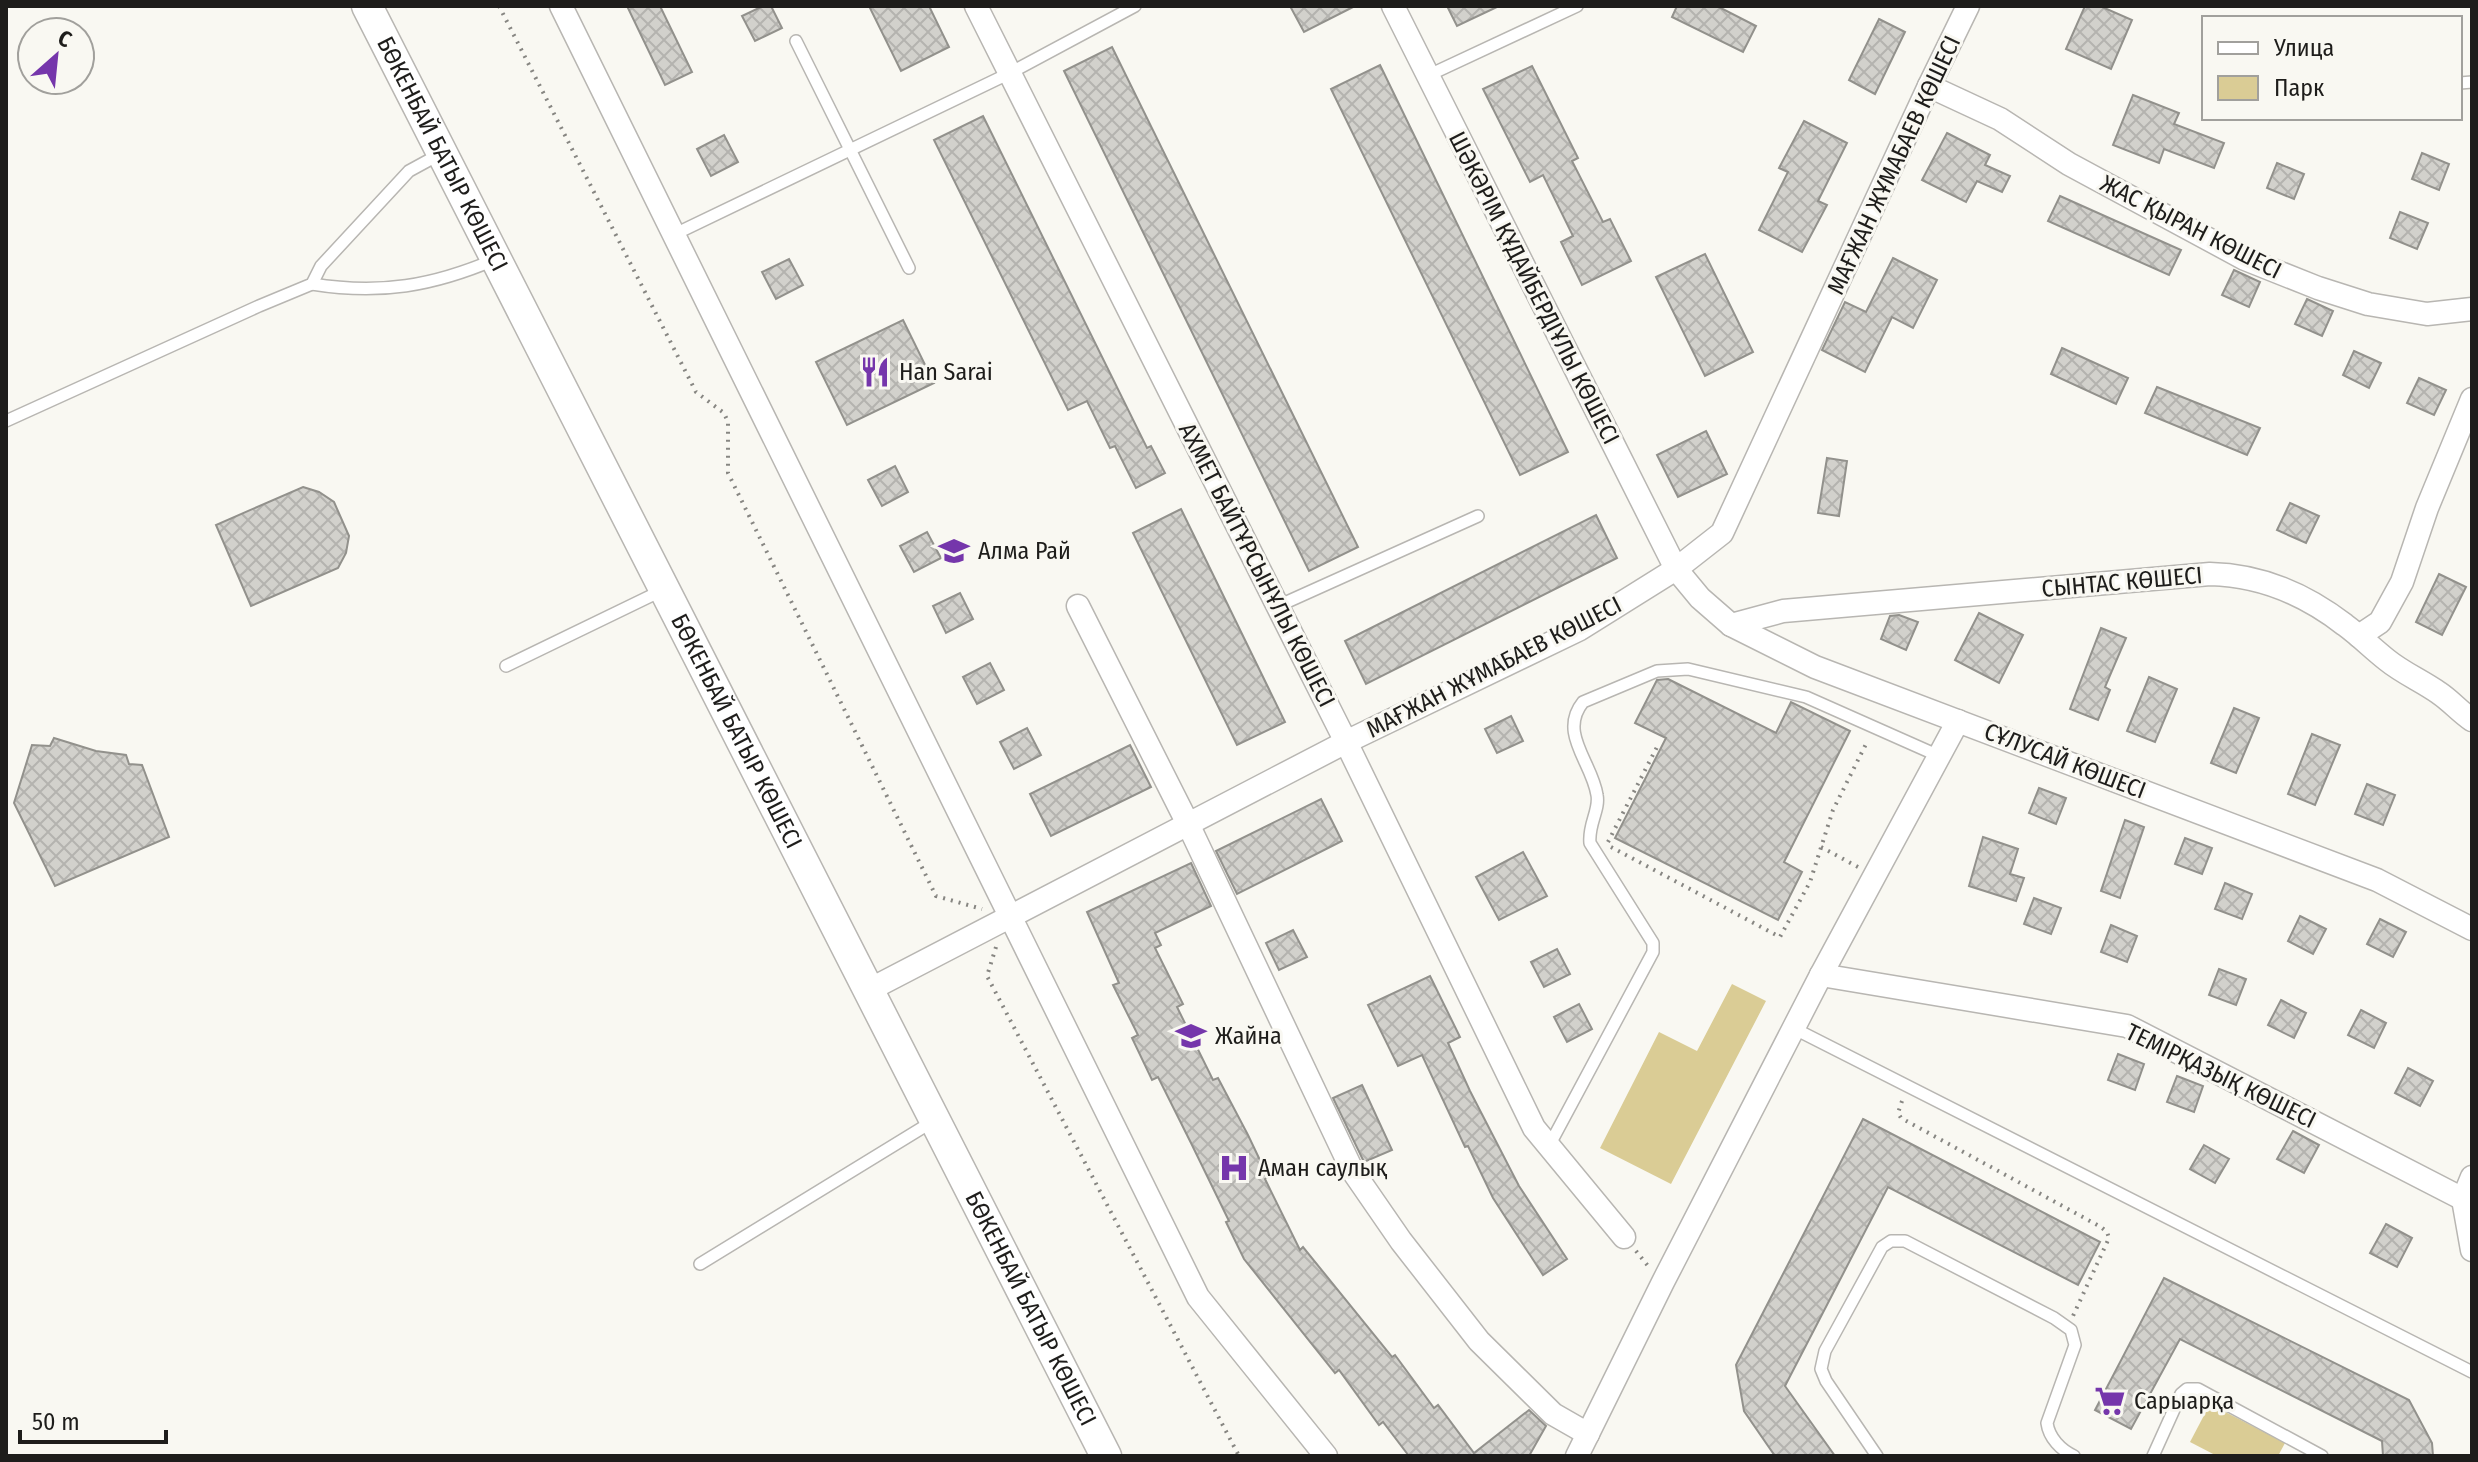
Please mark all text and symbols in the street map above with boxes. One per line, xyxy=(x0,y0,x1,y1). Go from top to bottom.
north arrow xyxy=(16,16,96,96)
legend xyxy=(2202,16,2462,120)
text: С xyxy=(54,24,77,53)
street label: МАҒЖАН ЖҰМАБАЕВ КӨШЕСІ xyxy=(1822,31,1966,299)
street label: БӨКЕНБАЙ БАТЫР КӨШЕСІ xyxy=(371,32,514,276)
text: Улица xyxy=(2273,34,2334,62)
text: Парк xyxy=(2274,74,2325,102)
street label: ШӘКӘРІМ ҚҰДАЙБЕРДІҰЛЫ КӨШЕСІ xyxy=(1443,127,1625,449)
street label: ЖАС ҚЫРАН КӨШЕСІ xyxy=(2096,169,2286,285)
restaurant icon: Han Sarai xyxy=(858,355,892,389)
place label: Han Sarai xyxy=(899,358,993,386)
street label: АХМЕТ БАЙТҰРСЫНҰЛЫ КӨШЕСІ xyxy=(1173,418,1341,712)
school or university icon: Алма Рай xyxy=(937,534,971,568)
place label: Алма Рай xyxy=(978,537,1071,565)
street label: СЫНТАС КӨШЕСІ xyxy=(2040,561,2204,603)
street label: МАҒЖАН ЖҰМАБАЕВ КӨШЕСІ xyxy=(1362,590,1626,744)
street label: БӨКЕНБАЙ БАТЫР КӨШЕСІ xyxy=(665,609,808,853)
street label: СҰЛУСАЙ КӨШЕСІ xyxy=(1980,717,2150,805)
street label: ТЕМІРҚАЗЫҚ КӨШЕСІ xyxy=(2121,1018,2321,1134)
school or university icon: Жайна xyxy=(1174,1019,1208,1053)
place label: Жайна xyxy=(1215,1022,1282,1050)
hospital icon: Аман саулық xyxy=(1217,1151,1251,1185)
place label: Аман саулық xyxy=(1258,1154,1388,1182)
street label: БӨКЕНБАЙ БАТЫР КӨШЕСІ xyxy=(960,1187,1102,1430)
supermarket icon: Сарыарқа xyxy=(2093,1384,2127,1418)
place label: Сарыарқа xyxy=(2134,1387,2234,1415)
scale bar xyxy=(20,1394,166,1444)
text: 50 m xyxy=(32,1408,80,1436)

